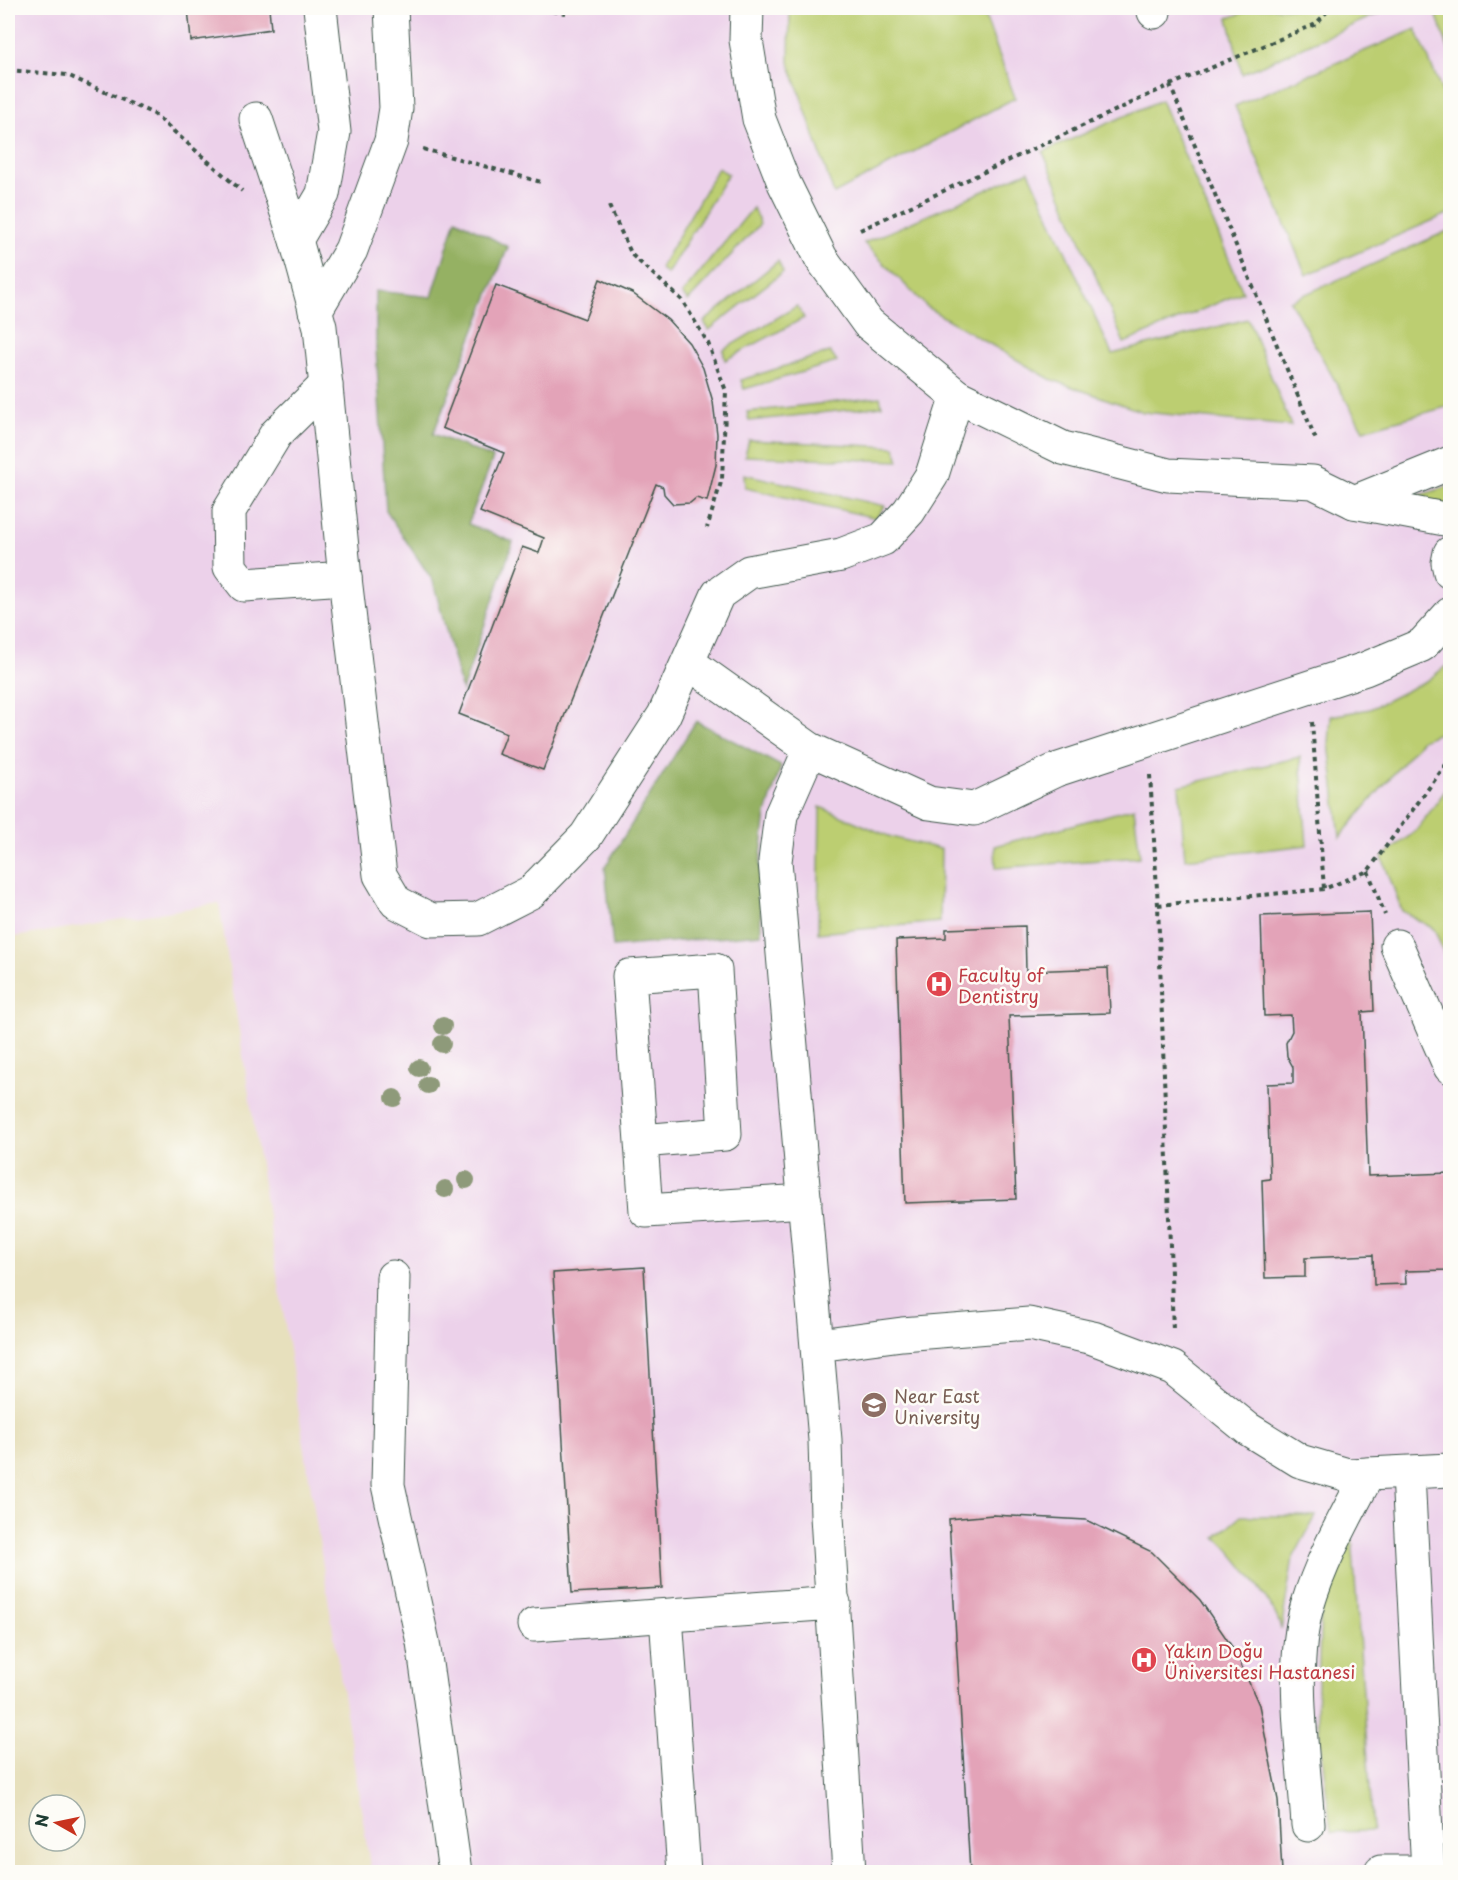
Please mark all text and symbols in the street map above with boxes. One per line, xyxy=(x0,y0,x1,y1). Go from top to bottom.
place label: Faculty of Dentistry xyxy=(958,961,1045,1009)
hospital icon: Faculty of Dentistry xyxy=(924,969,954,999)
place label: Near East University xyxy=(894,1382,980,1430)
school or university icon: Near East University xyxy=(859,1390,889,1420)
place label: Yakın Doğu Üniversitesi Hastanesi xyxy=(1164,1637,1355,1685)
hospital icon: Yakın Doğu Üniversitesi Hastanesi xyxy=(1129,1645,1159,1675)
north arrow xyxy=(27,1793,87,1853)
text: N xyxy=(28,1812,54,1829)

